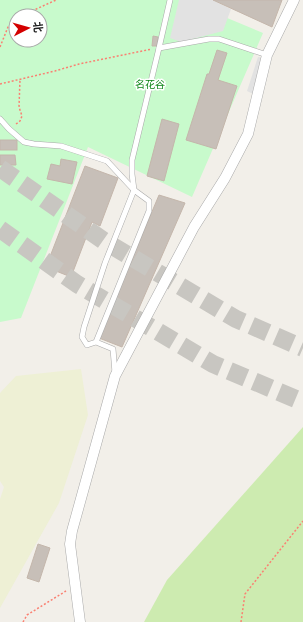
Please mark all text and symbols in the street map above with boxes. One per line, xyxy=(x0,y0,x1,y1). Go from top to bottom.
north arrow xyxy=(8,8,48,48)
text: 北 xyxy=(30,21,45,33)
park label: 名花谷 xyxy=(135,78,165,91)

